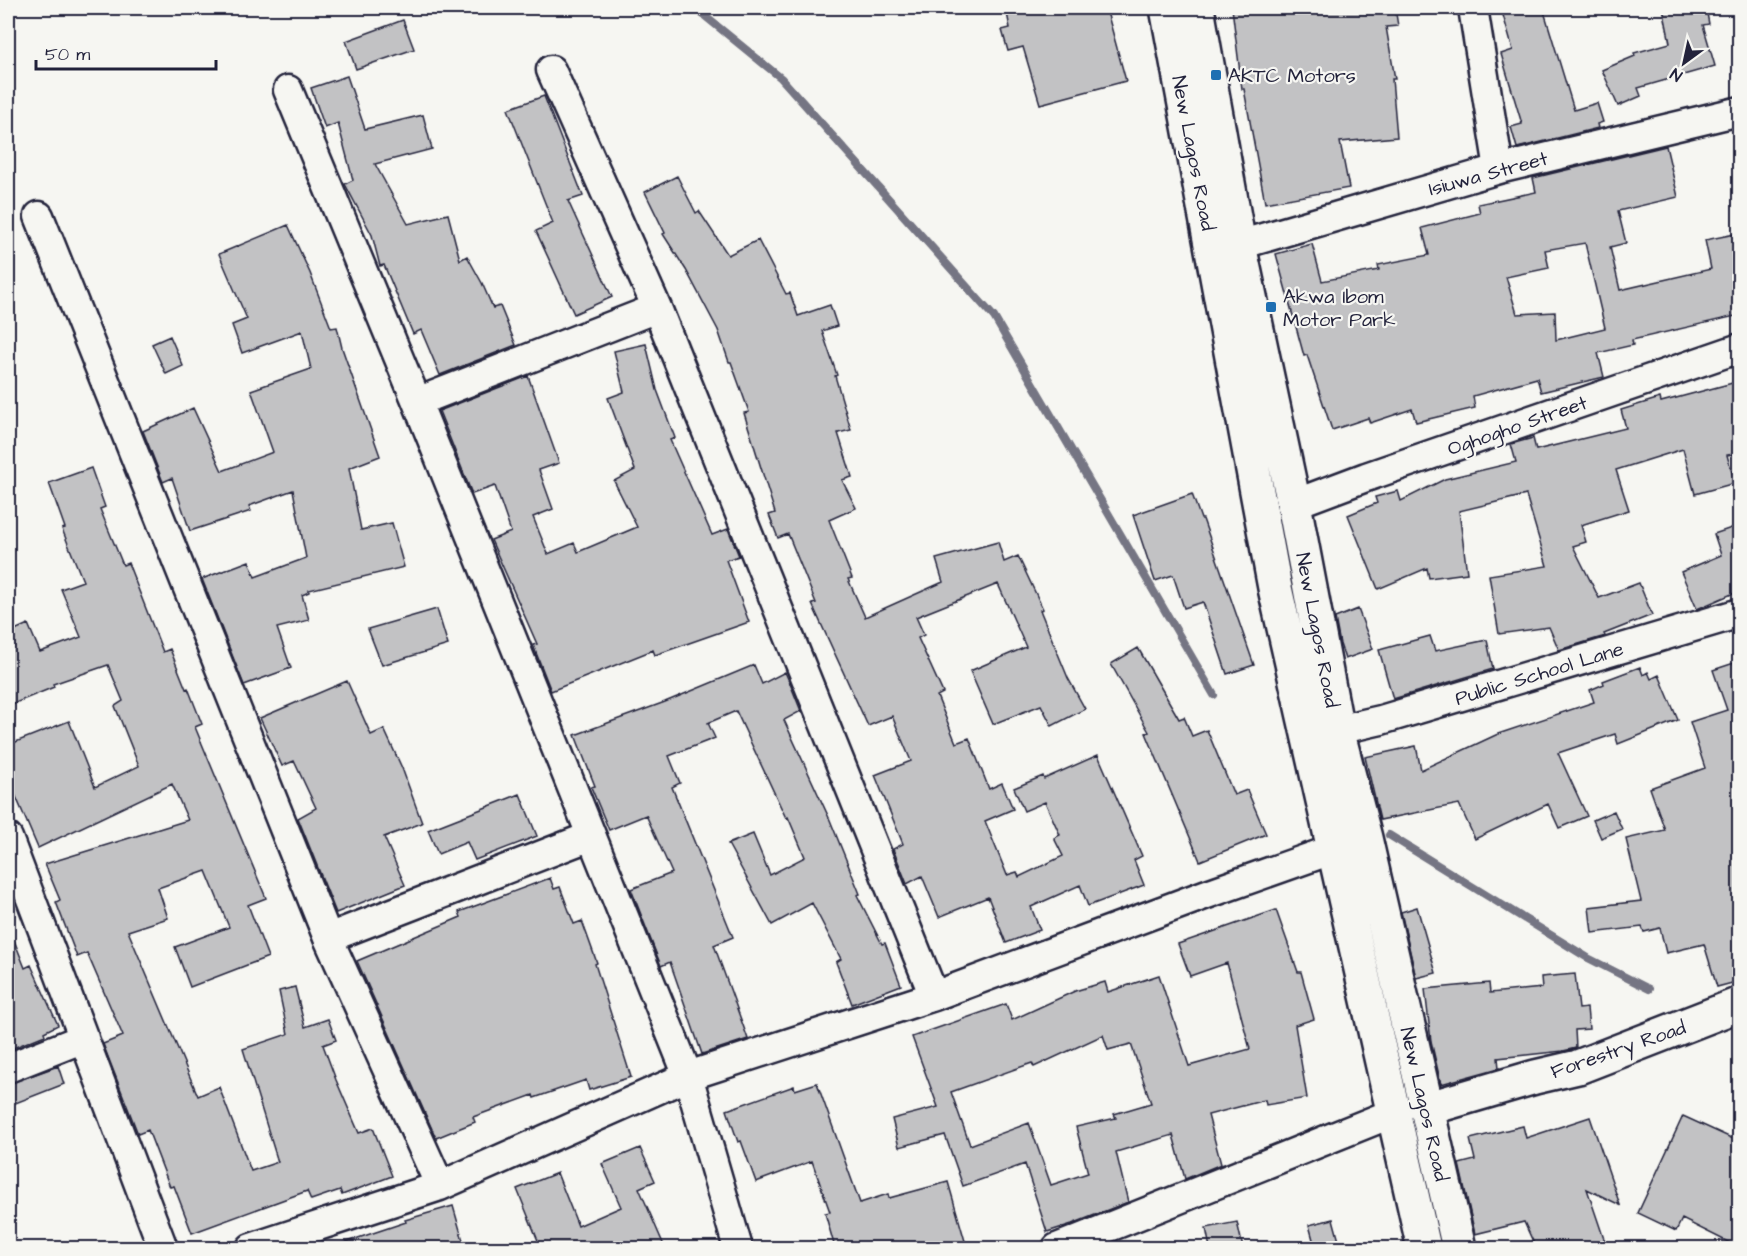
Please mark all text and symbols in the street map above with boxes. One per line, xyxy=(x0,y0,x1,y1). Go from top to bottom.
scale bar xyxy=(36,33,216,71)
north arrow xyxy=(1654,33,1714,93)
text: 50 m xyxy=(45,42,90,67)
place label: AKTC Motors xyxy=(1228,62,1356,90)
text: N xyxy=(1666,63,1687,87)
marker: AKTC Motors xyxy=(1209,68,1223,82)
street label: New Lagos Road xyxy=(1163,73,1222,233)
street label: Isiuwa Street xyxy=(1426,145,1551,203)
place label: Akwa Ibom Motor Park xyxy=(1283,283,1395,334)
marker: Akwa Ibom Motor Park xyxy=(1264,300,1278,314)
street label: Oghogho Street xyxy=(1444,389,1591,464)
street label: New Lagos Road xyxy=(1287,550,1346,710)
street label: Public School Lane xyxy=(1452,635,1627,713)
street label: Forestry Road xyxy=(1547,1014,1690,1087)
street label: New Lagos Road xyxy=(1392,1025,1455,1184)

